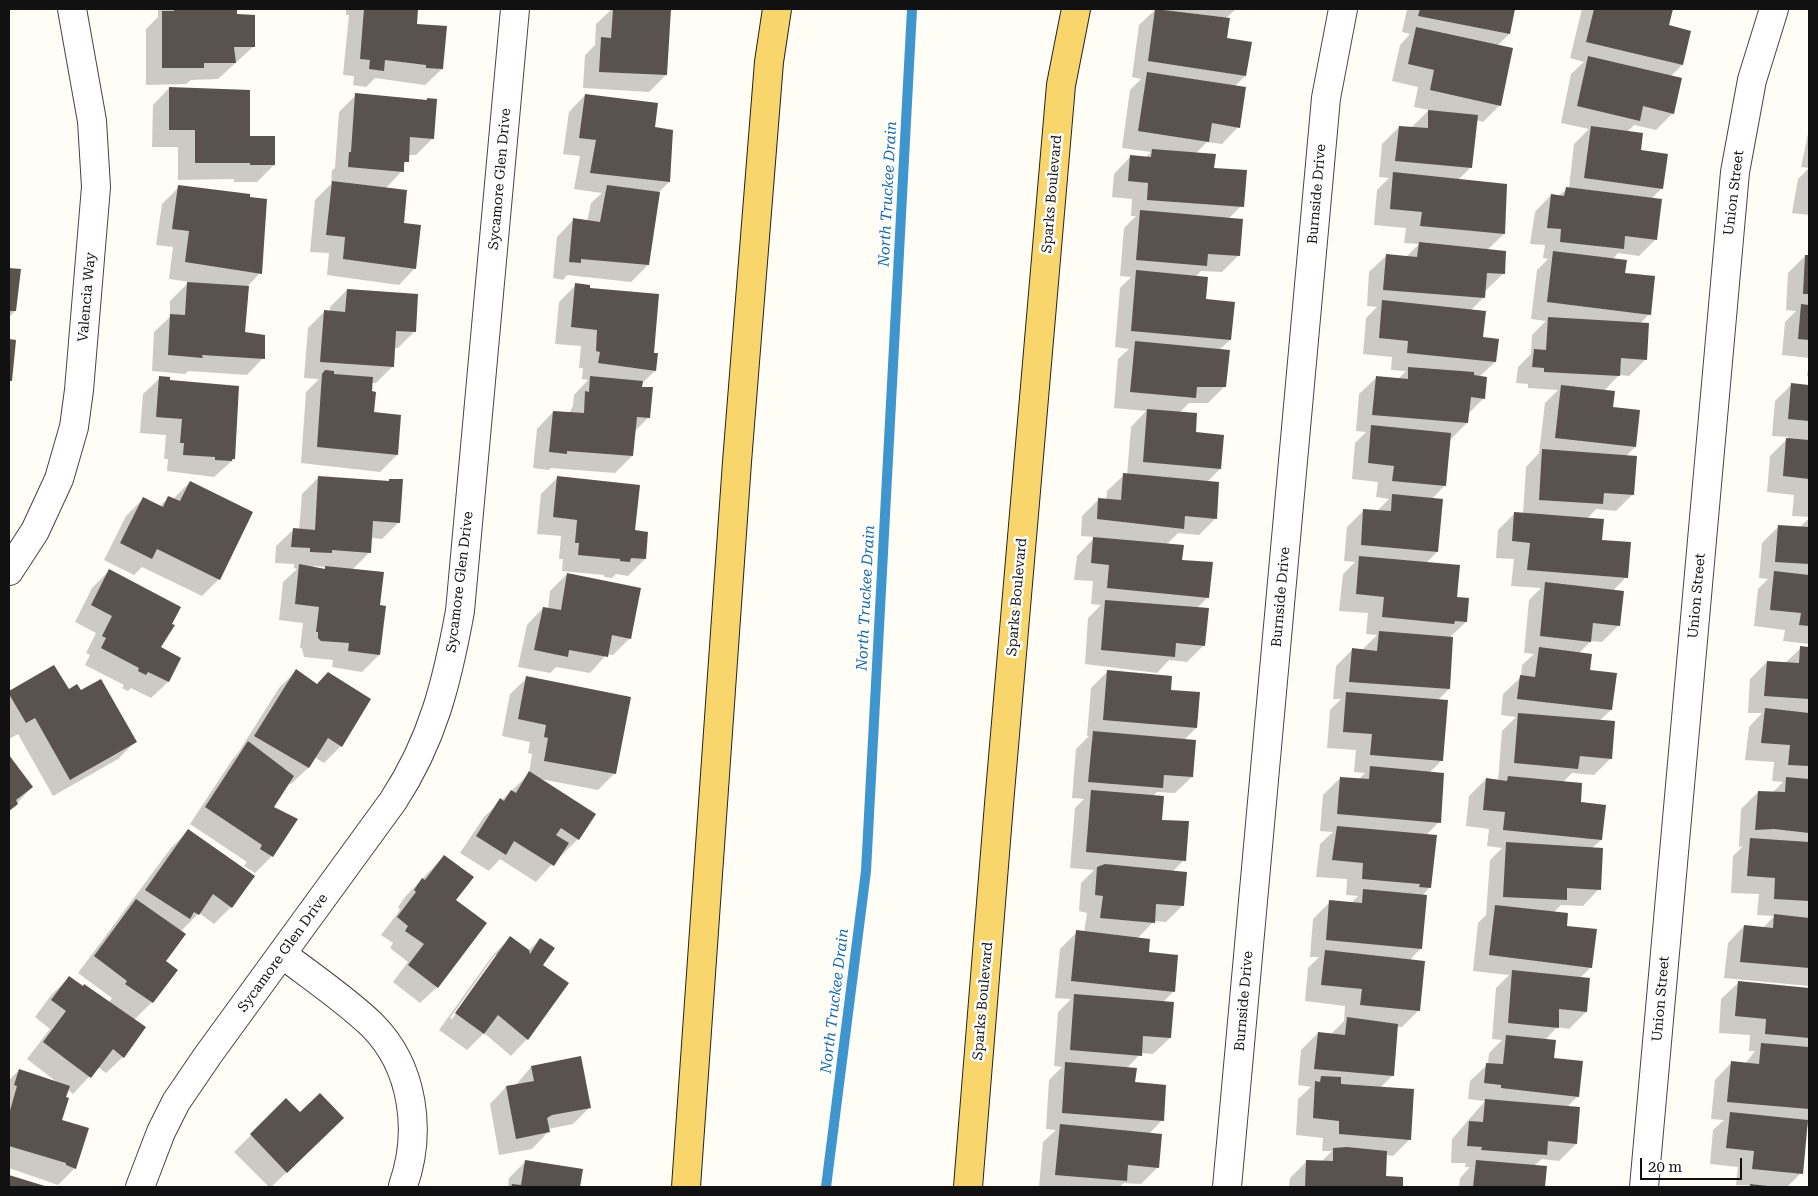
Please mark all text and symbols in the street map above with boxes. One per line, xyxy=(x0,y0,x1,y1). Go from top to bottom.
street label: Sycamore Glen Drive xyxy=(485,107,515,251)
water label: North Truckee Drain xyxy=(875,121,901,267)
street label: Sparks Boulevard xyxy=(1038,134,1066,254)
street label: Burnside Drive xyxy=(1304,143,1330,245)
street label: Union Street xyxy=(1720,149,1748,237)
street label: Valencia Way xyxy=(75,251,99,343)
street label: Sycamore Glen Drive xyxy=(443,510,477,654)
water label: North Truckee Drain xyxy=(853,525,879,671)
street label: Sparks Boulevard xyxy=(1003,537,1031,657)
street label: Burnside Drive xyxy=(1268,546,1294,648)
street label: Union Street xyxy=(1685,553,1709,639)
street label: Sycamore Glen Drive xyxy=(234,891,332,1015)
water label: North Truckee Drain xyxy=(817,928,853,1074)
street label: Sparks Boulevard xyxy=(969,941,997,1061)
street label: Burnside Drive xyxy=(1231,950,1257,1052)
street label: Union Street xyxy=(1649,956,1673,1042)
scale bar xyxy=(1643,1148,1746,1180)
text: 20 m xyxy=(1648,1158,1682,1176)

